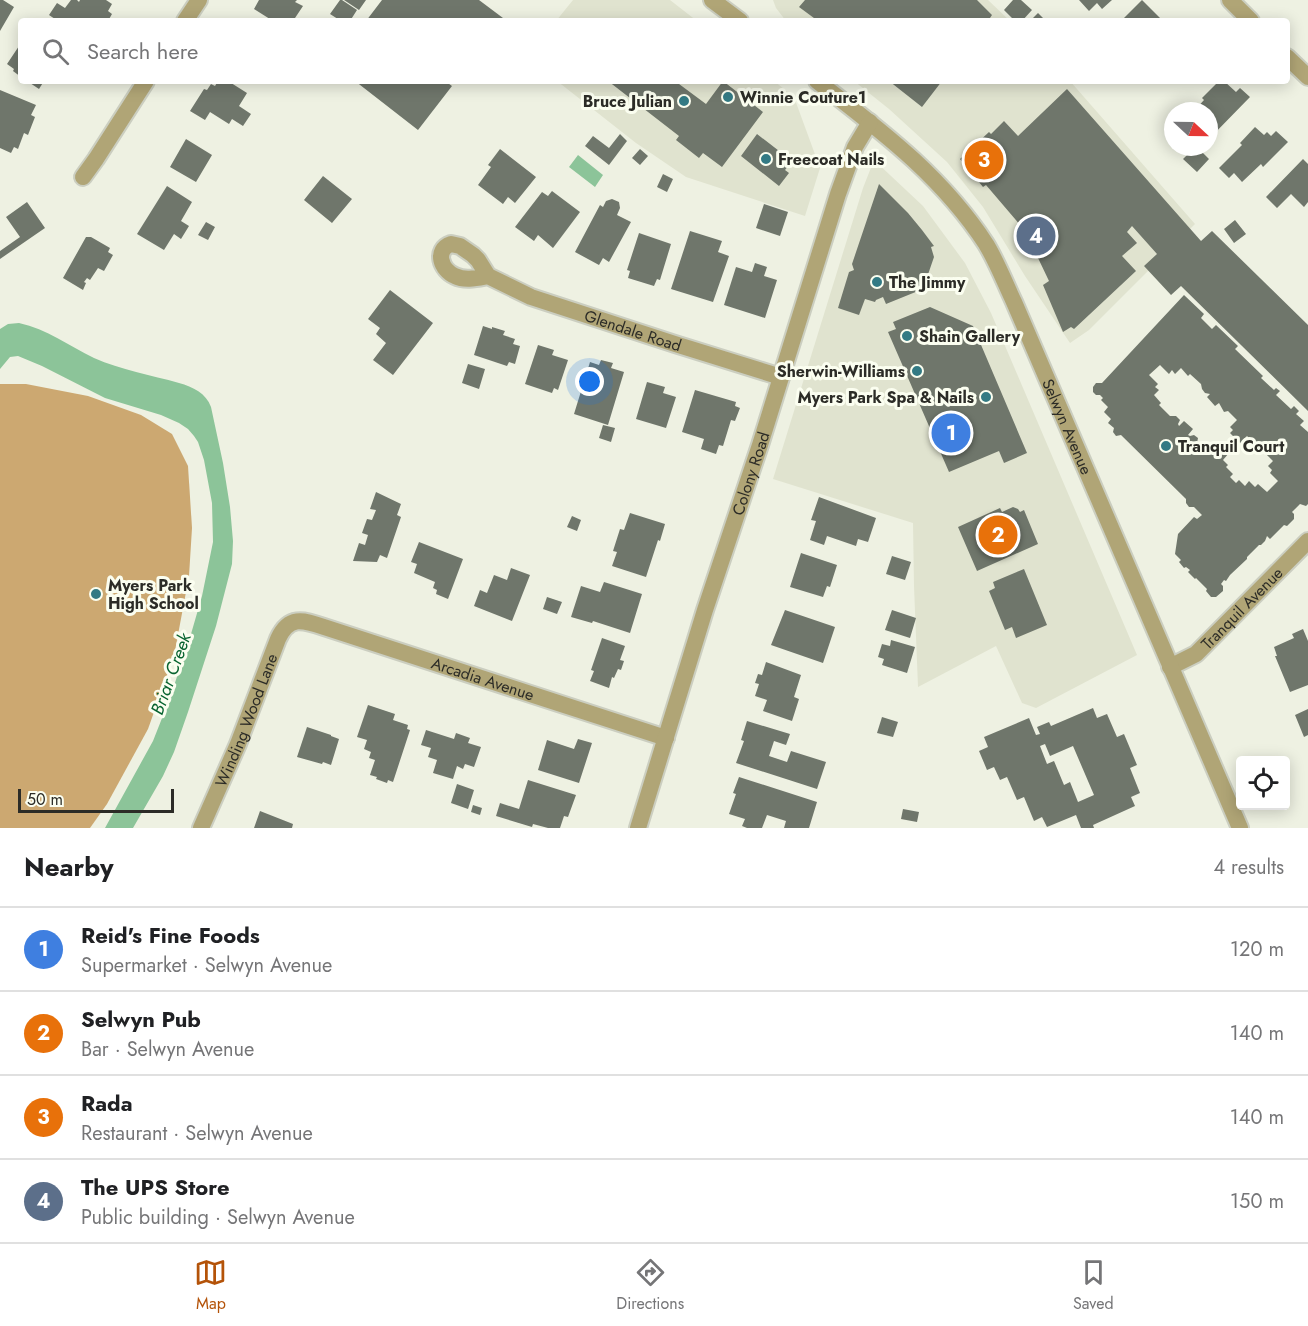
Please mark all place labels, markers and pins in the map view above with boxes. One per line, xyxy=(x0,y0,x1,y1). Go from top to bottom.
place label: Winnie Couture1 xyxy=(740,86,866,109)
place label: Bruce Julian xyxy=(583,90,672,113)
marker: Winnie Couture1 xyxy=(721,90,735,104)
marker: Bruce Julian xyxy=(677,94,691,108)
pin: 3 xyxy=(964,138,1004,182)
place label: Freecoat Nails xyxy=(778,148,884,171)
marker: Freecoat Nails xyxy=(759,152,773,166)
pin: 4 xyxy=(1016,214,1056,258)
place label: The Jimmy xyxy=(889,271,966,294)
marker: The Jimmy xyxy=(870,275,884,289)
place label: Shain Gallery xyxy=(919,325,1021,348)
marker: Shain Gallery xyxy=(900,329,914,343)
place label: Sherwin-Williams xyxy=(777,360,905,383)
marker: Sherwin-Williams xyxy=(910,364,924,378)
place label: Myers Park Spa & Nails xyxy=(798,386,974,409)
marker: Myers Park Spa & Nails xyxy=(979,390,993,404)
pin: 1 xyxy=(932,410,970,456)
place label: Tranquil Court xyxy=(1178,435,1285,458)
marker: Tranquil Court xyxy=(1159,439,1173,453)
pin: 2 xyxy=(978,512,1018,558)
place label: Myers Park High School xyxy=(108,574,199,615)
marker: Myers Park High School xyxy=(89,587,103,601)

